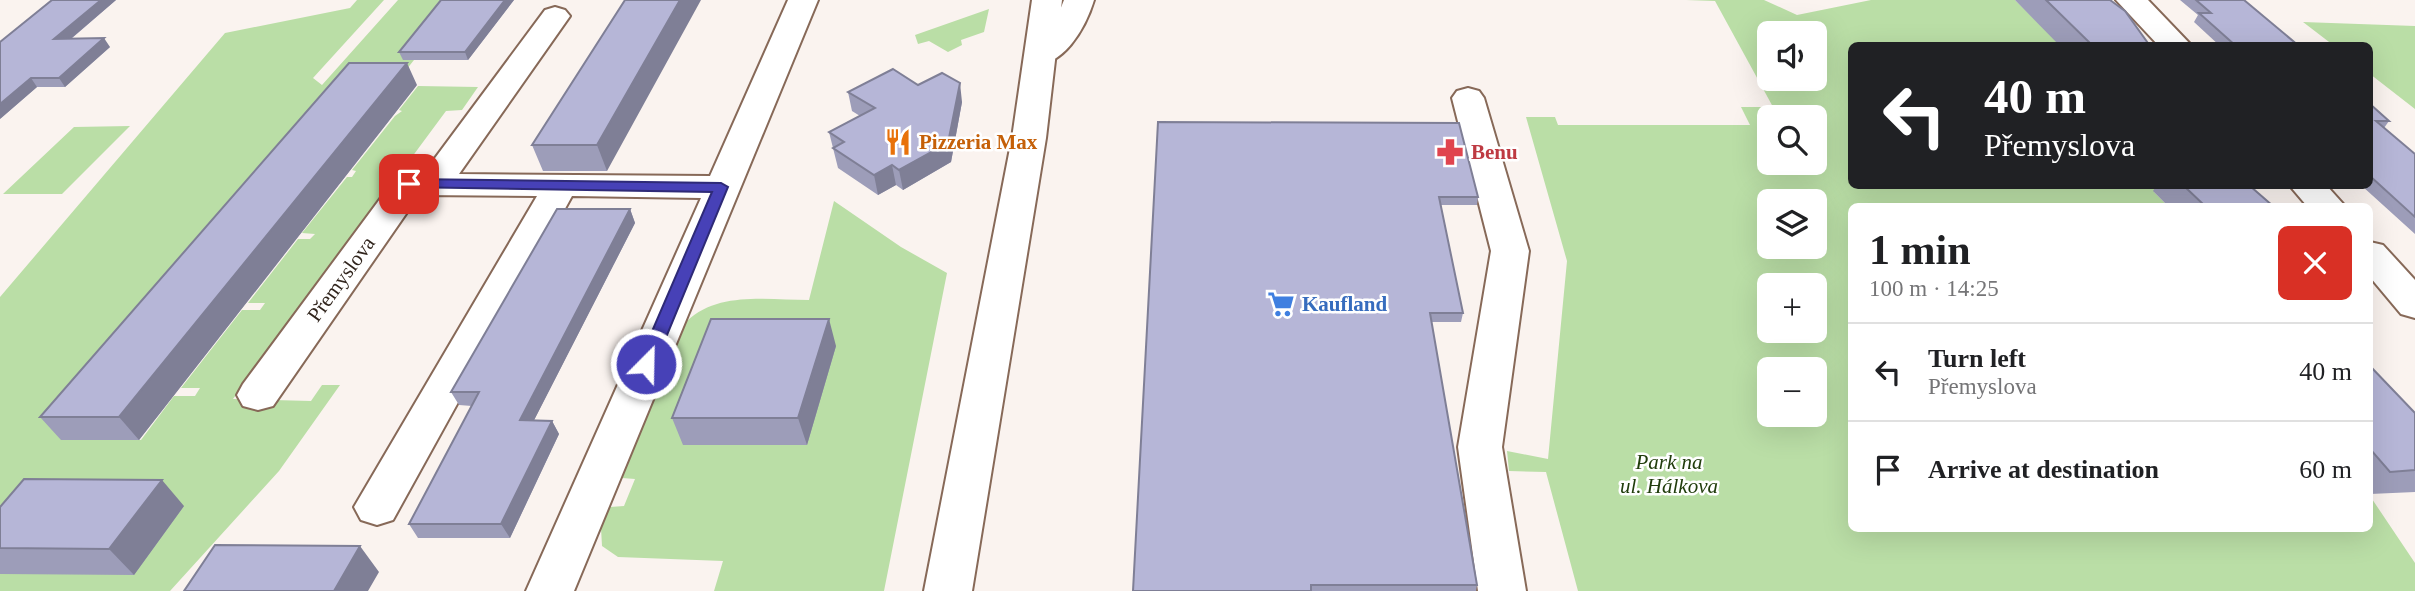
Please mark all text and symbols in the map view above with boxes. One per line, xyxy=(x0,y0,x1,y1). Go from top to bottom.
map controls xyxy=(1757,21,1827,427)
button: sound xyxy=(1757,21,1827,91)
text: 40 m xyxy=(1984,69,2086,124)
icon: left xyxy=(1869,70,1960,161)
button: search xyxy=(1757,105,1827,175)
restaurant icon: Pizzeria Max xyxy=(883,127,913,157)
text: Přemyslova xyxy=(1984,127,2135,163)
place label: Pizzeria Max xyxy=(919,130,1038,154)
pharmacy icon: Benu xyxy=(1435,137,1465,167)
place label: Benu xyxy=(1471,140,1518,164)
pin xyxy=(379,154,439,214)
icon: arrive xyxy=(390,165,428,203)
button: layers xyxy=(1757,189,1827,259)
button: close xyxy=(2278,226,2352,300)
text: 1 min xyxy=(1869,227,1971,273)
street label: Přemyslova xyxy=(302,231,380,326)
button: + xyxy=(1757,273,1827,343)
text: 100 m · 14:25 xyxy=(1869,276,1999,301)
supermarket icon: Kaufland xyxy=(1266,289,1296,319)
place label: Kaufland xyxy=(1302,292,1388,316)
position arrow xyxy=(609,327,683,401)
text: Turn left xyxy=(1928,344,2026,373)
icon: left xyxy=(1869,353,1907,391)
button: − xyxy=(1757,357,1827,427)
text: 40 m xyxy=(2299,357,2352,386)
text: Přemyslova xyxy=(1928,374,2037,399)
park label: Park na ul. Hálkova xyxy=(1620,450,1718,498)
icon: arrive xyxy=(1869,451,1907,489)
text: Arrive at destination xyxy=(1928,455,2159,484)
text: 60 m xyxy=(2299,455,2352,484)

